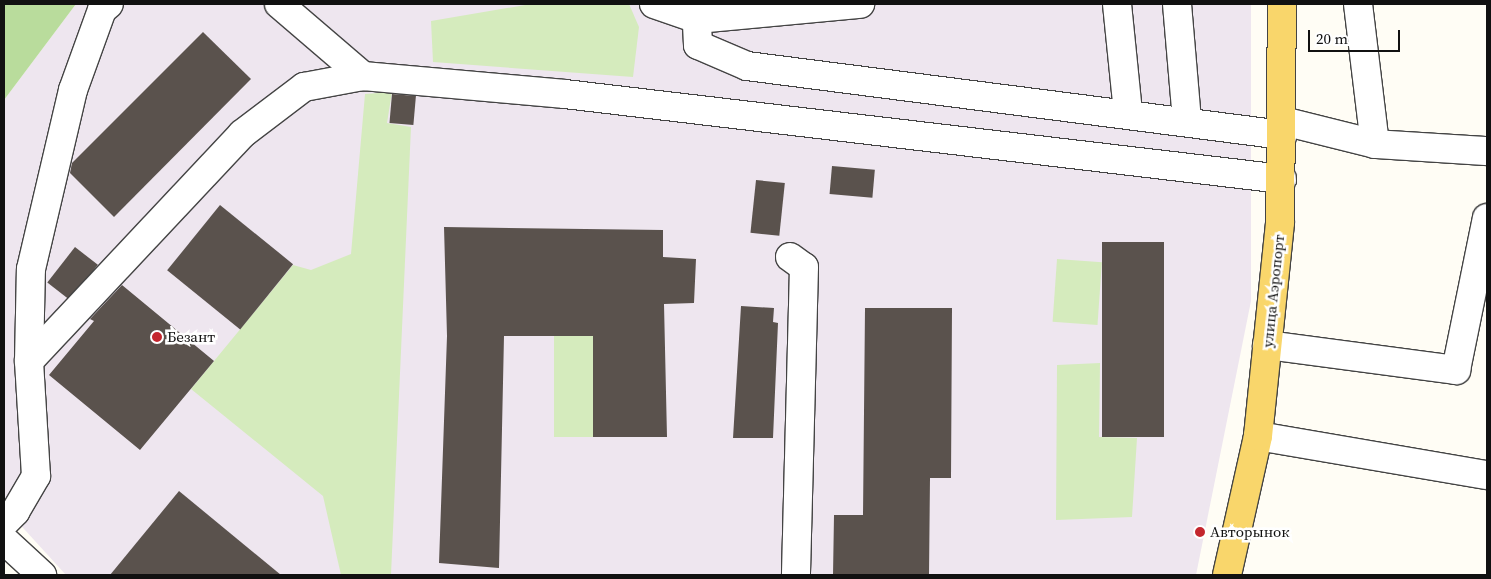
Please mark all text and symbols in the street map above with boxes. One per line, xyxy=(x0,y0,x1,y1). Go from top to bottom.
scale bar xyxy=(1311,20,1404,52)
text: 20 m xyxy=(1316,28,1348,49)
street label: улица Аэропорт xyxy=(1258,234,1288,348)
place label: Безант xyxy=(167,328,215,346)
marker: Безант xyxy=(151,331,163,343)
place label: Авторынок xyxy=(1210,523,1290,541)
marker: Авторынок xyxy=(1194,526,1206,538)

